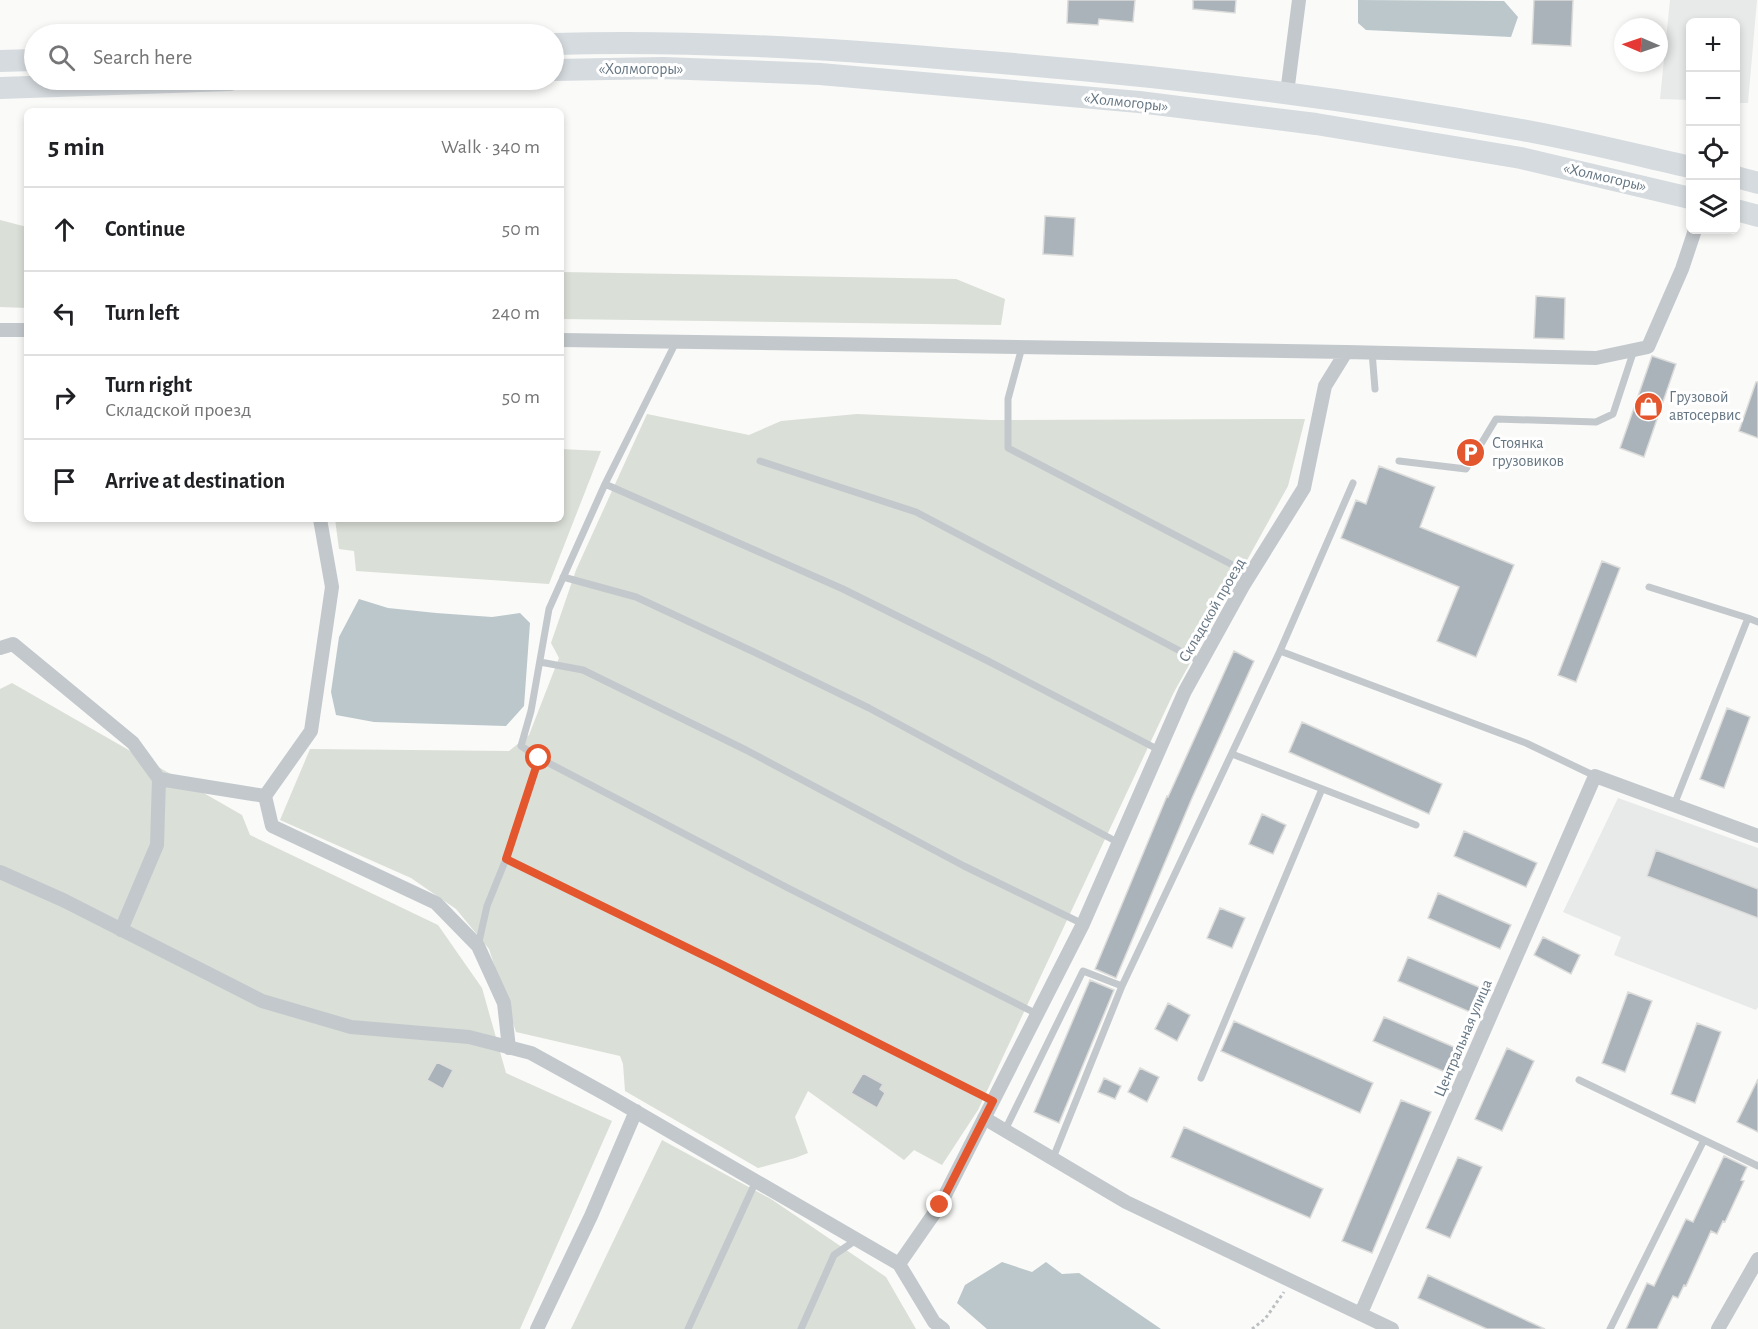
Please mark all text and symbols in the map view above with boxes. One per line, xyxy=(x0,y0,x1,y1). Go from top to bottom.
north arrow xyxy=(1614,18,1668,72)
map controls xyxy=(1686,18,1740,234)
button: + xyxy=(1686,18,1740,72)
search box xyxy=(24,24,564,90)
icon: search xyxy=(45,41,78,74)
text: Search here xyxy=(93,46,192,68)
street label: «Холмогоры» xyxy=(599,61,683,77)
button: − xyxy=(1686,72,1740,126)
street label: «Холмогоры» xyxy=(1083,90,1169,114)
button: locate xyxy=(1686,126,1740,180)
text: 5 min xyxy=(48,134,105,160)
text: Walk · 340 m xyxy=(441,137,540,157)
street label: «Холмогоры» xyxy=(1562,160,1648,194)
button: layers xyxy=(1686,180,1740,234)
icon: ahead xyxy=(48,213,81,246)
text: Continue xyxy=(105,218,185,240)
text: 50 m xyxy=(502,219,540,239)
icon: left xyxy=(48,297,81,330)
text: Turn left xyxy=(105,302,179,324)
text: 240 m xyxy=(491,303,540,323)
text: Turn right xyxy=(105,374,192,396)
icon: right xyxy=(48,381,81,414)
text: 50 m xyxy=(502,387,540,407)
place label: Грузовой автосервис xyxy=(1669,389,1741,423)
shop icon: Грузовой автосервис xyxy=(1632,390,1664,422)
text: Складской проезд xyxy=(105,400,251,420)
place label: Стоянка грузовиков xyxy=(1492,435,1564,470)
parking icon: Стоянка грузовиков xyxy=(1455,436,1487,468)
icon: arrive xyxy=(48,465,81,498)
text: Arrive at destination xyxy=(105,470,285,492)
street label: Складской проезд xyxy=(1176,555,1248,665)
route start xyxy=(525,744,551,770)
street label: Центральная улица xyxy=(1431,977,1496,1099)
route end xyxy=(926,1191,952,1217)

